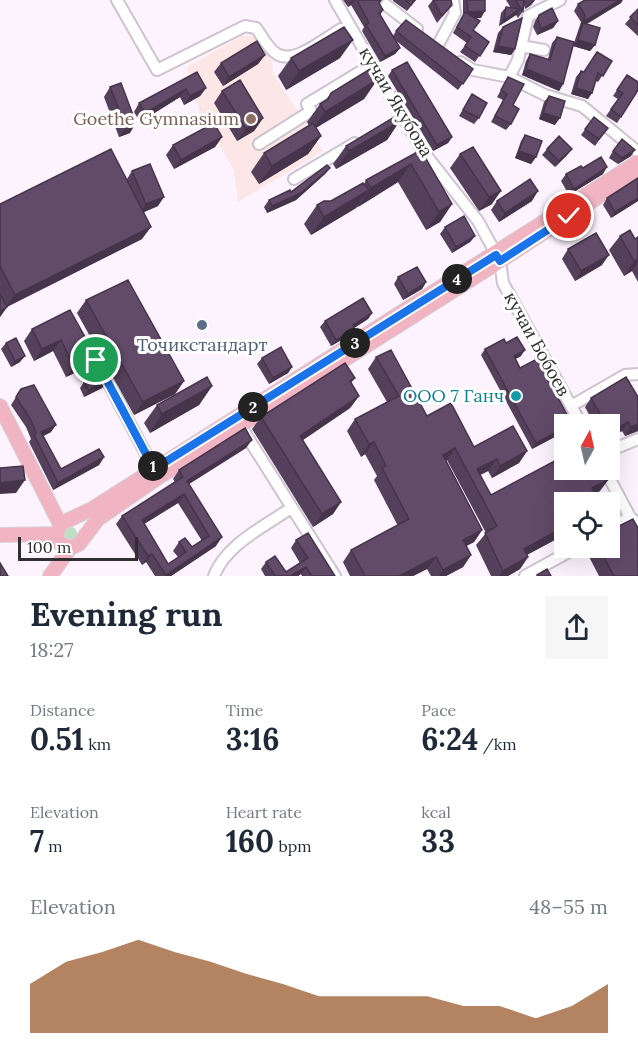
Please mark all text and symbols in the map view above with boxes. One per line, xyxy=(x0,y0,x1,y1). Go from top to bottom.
street label: кучаи Якубова xyxy=(354,42,438,161)
place label: Goethe Gymnasium xyxy=(73,107,239,130)
marker: Goethe Gymnasium xyxy=(244,112,258,126)
pin xyxy=(543,190,594,241)
icon: check xyxy=(552,199,585,232)
pin: 4 xyxy=(442,264,472,294)
text: 4 xyxy=(453,269,461,289)
street label: кучаи Бобоев xyxy=(499,288,576,400)
marker: Точикстандарт xyxy=(195,318,209,332)
pin: 3 xyxy=(340,328,370,358)
place label: Точикстандарт xyxy=(137,333,267,356)
text: 3 xyxy=(351,333,359,353)
pin xyxy=(70,334,121,385)
icon: arrive xyxy=(79,343,112,376)
place label: ООО 7 Ганч xyxy=(403,384,504,407)
marker: ООО 7 Ганч xyxy=(509,389,523,403)
pin: 2 xyxy=(238,392,268,422)
text: 2 xyxy=(249,397,257,417)
north arrow xyxy=(554,414,620,480)
map controls xyxy=(554,414,620,558)
pin: 1 xyxy=(138,451,168,481)
text: 1 xyxy=(150,456,156,476)
button: locate xyxy=(554,492,620,558)
scale bar xyxy=(18,534,138,562)
text: 100 m xyxy=(27,537,71,557)
text: Evening run xyxy=(30,593,222,635)
button: share xyxy=(545,596,608,659)
text: 18:27 xyxy=(30,637,73,662)
text: Distance xyxy=(30,700,95,720)
text: Time xyxy=(226,700,263,720)
text: Pace xyxy=(421,700,456,720)
text: 0.51 xyxy=(30,720,84,758)
text: 3:16 xyxy=(226,720,279,758)
text: 6:24 xyxy=(421,720,478,758)
text: km xyxy=(84,734,111,754)
text: /km xyxy=(478,734,517,754)
text: Elevation xyxy=(30,802,99,822)
text: Heart rate xyxy=(226,802,302,822)
text: kcal xyxy=(421,802,451,822)
text: 7 xyxy=(30,822,44,860)
text: 160 xyxy=(226,822,274,860)
text: 33 xyxy=(421,822,455,860)
text: m xyxy=(44,836,63,856)
text: bpm xyxy=(274,836,312,856)
text: Elevation xyxy=(30,894,116,919)
text: 48–55 m xyxy=(529,894,608,919)

